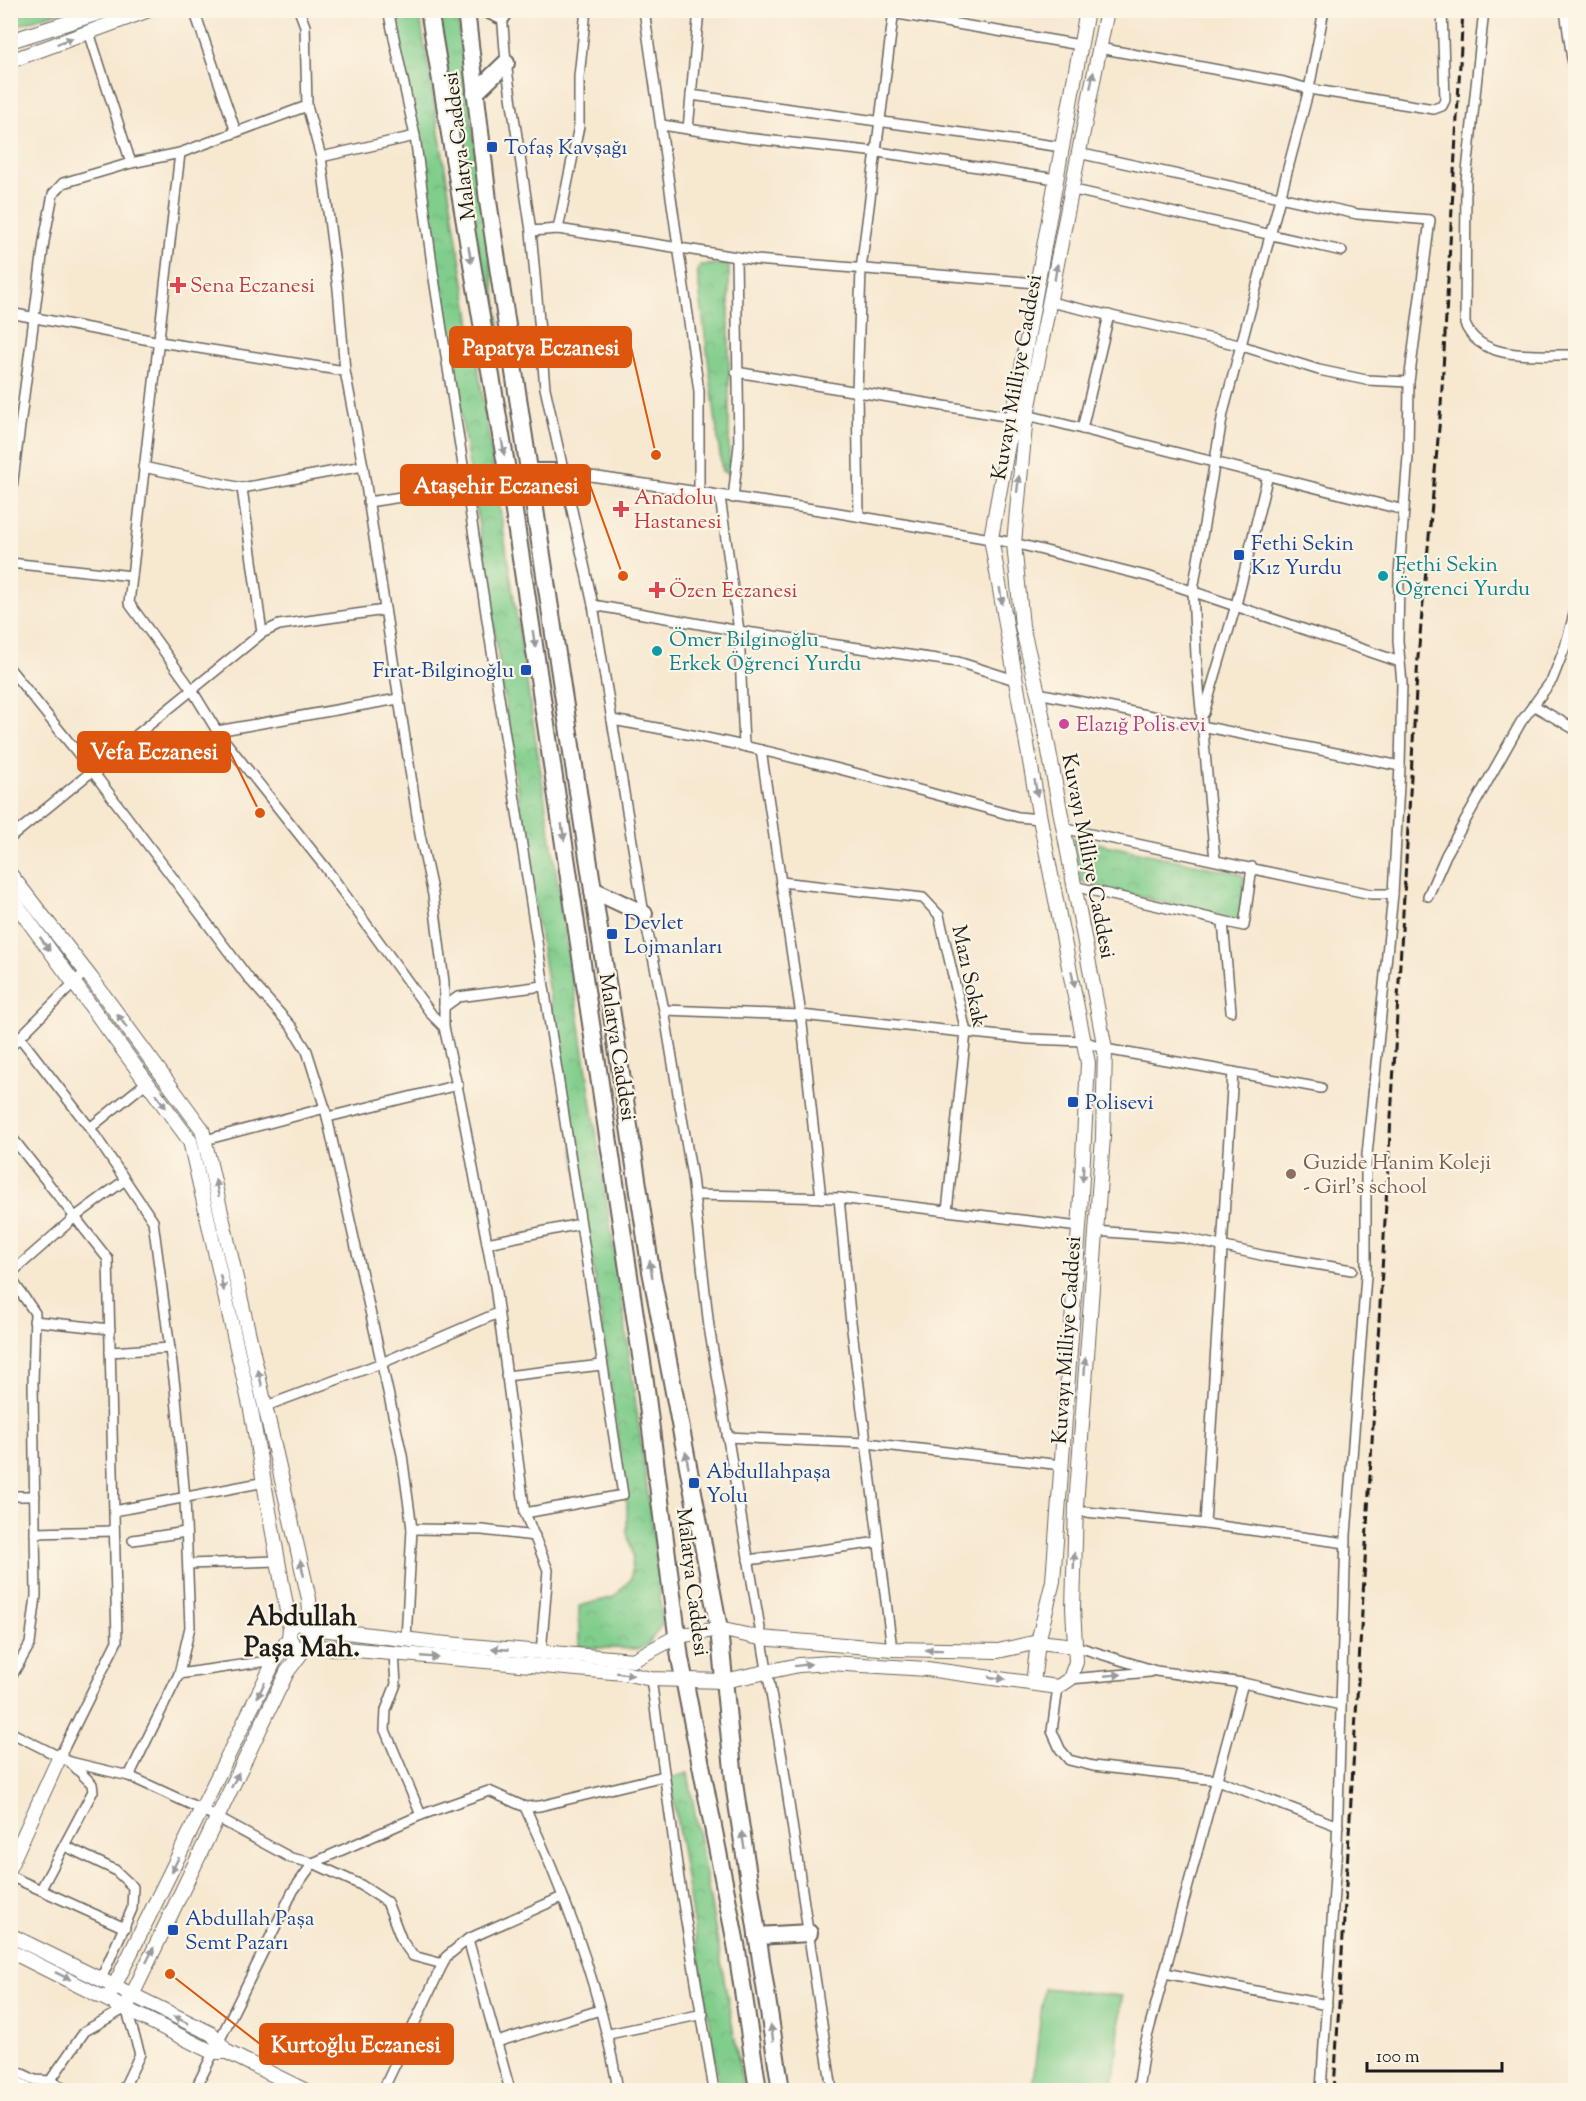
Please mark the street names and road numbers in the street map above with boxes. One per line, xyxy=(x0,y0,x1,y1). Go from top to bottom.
street label: Malatya Caddesi xyxy=(437,70,485,222)
street label: Kuvayı Milliye Caddesi xyxy=(985,272,1051,483)
street label: Kuvayı Milliye Caddesi xyxy=(1052,751,1122,962)
street label: Mazı Sokak xyxy=(943,923,994,1031)
street label: Malatya Caddesi xyxy=(590,971,643,1123)
street label: Kuvayı Milliye Caddesi xyxy=(1046,1235,1090,1445)
street label: Malatya Caddesi xyxy=(667,1506,715,1658)

